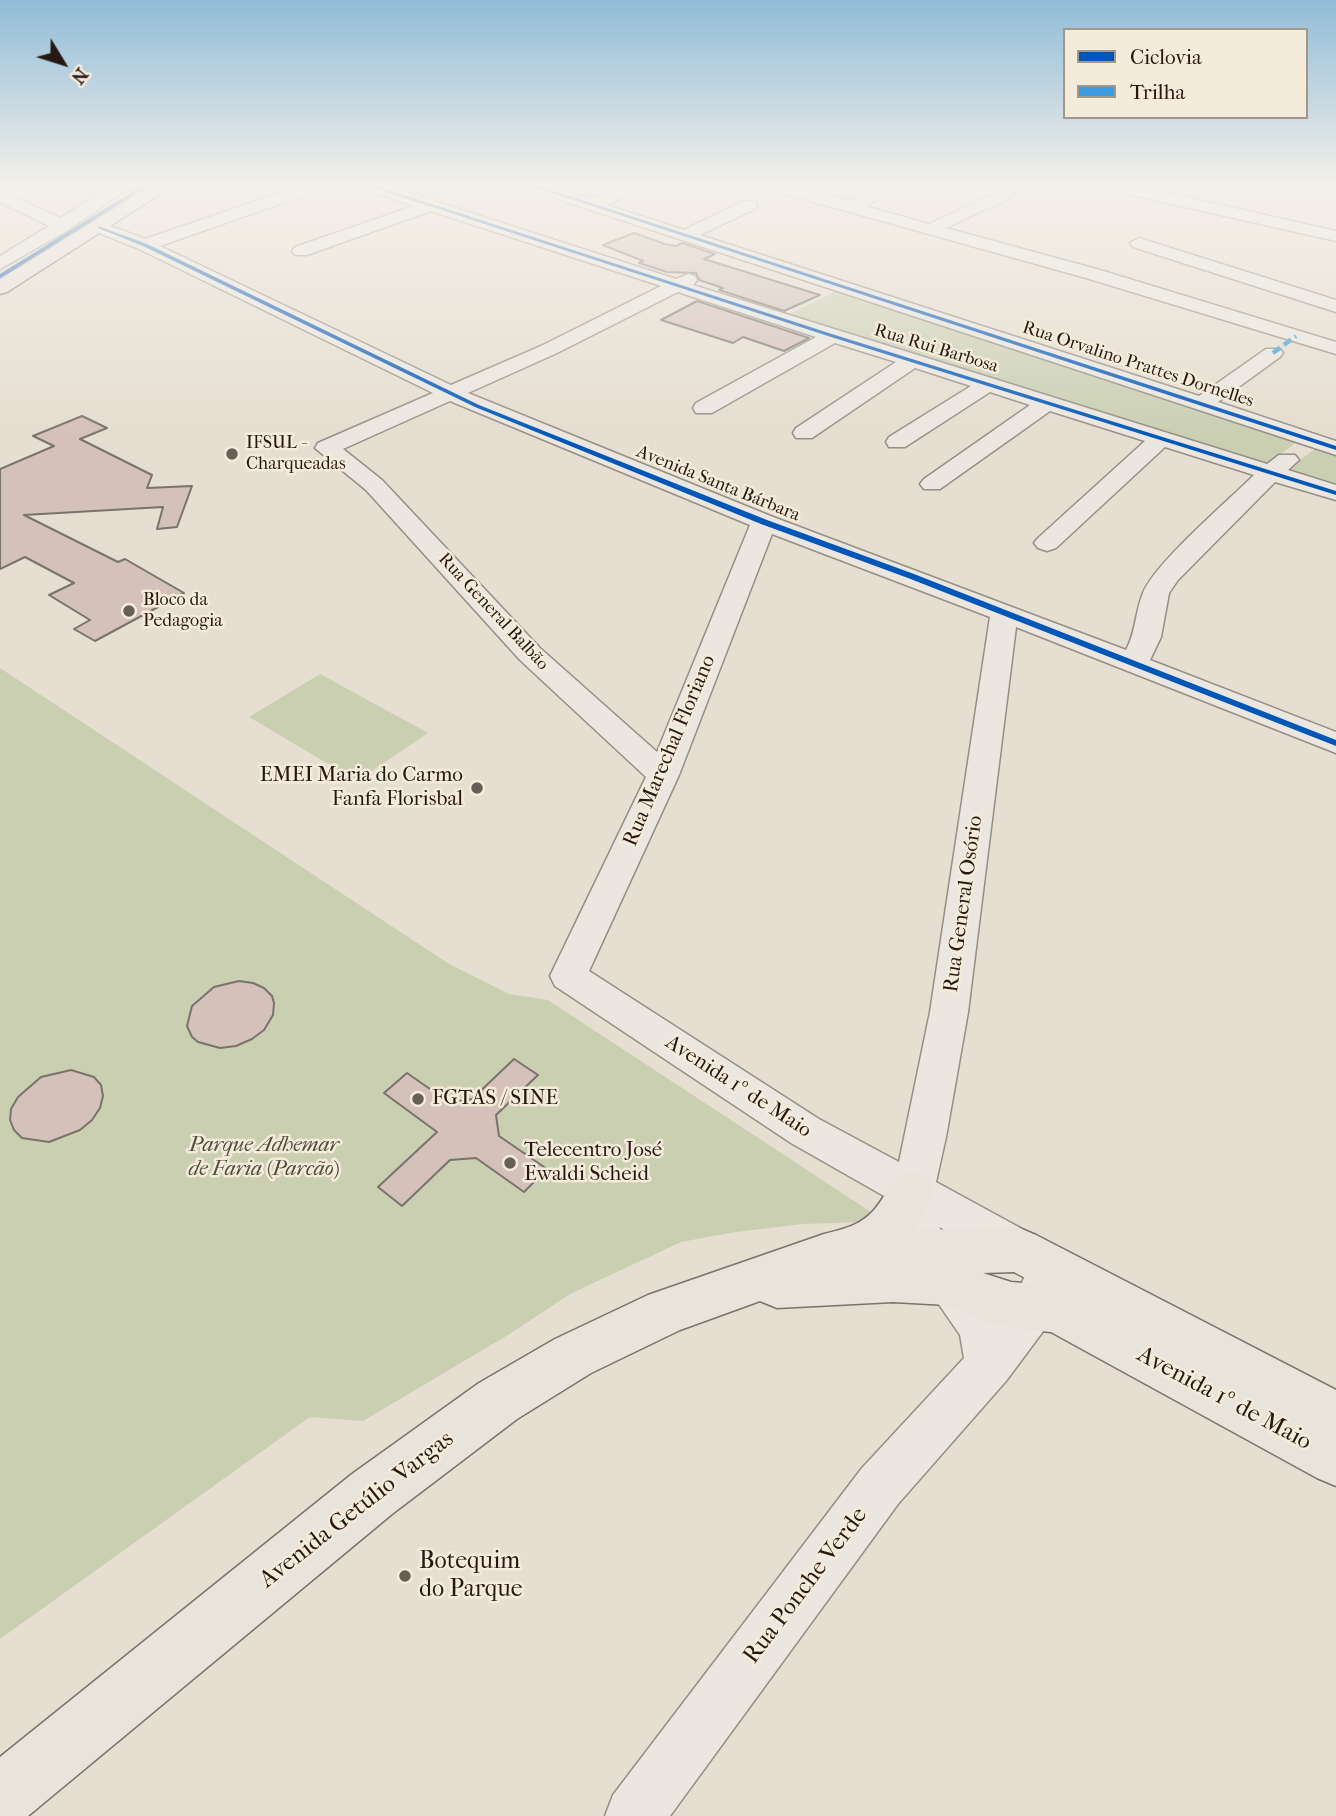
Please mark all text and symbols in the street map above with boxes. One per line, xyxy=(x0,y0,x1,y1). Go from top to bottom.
north arrow xyxy=(28,28,98,98)
legend xyxy=(1063,28,1308,119)
text: Ciclovia xyxy=(1130,45,1202,69)
text: N xyxy=(66,63,93,88)
text: Trilha xyxy=(1130,80,1185,104)
street label: Rua Orvalino Prattes Dornelles xyxy=(1020,317,1256,413)
street label: Rua Rui Barbosa xyxy=(871,320,1001,378)
place label: IFSUL - Charqueadas xyxy=(246,433,346,476)
street label: Avenida Santa Bárbara xyxy=(633,441,803,527)
marker: IFSUL - Charqueadas xyxy=(224,446,240,462)
street label: Rua General Balbão xyxy=(433,549,553,675)
place label: Bloco da Pedagogia xyxy=(143,590,223,632)
marker: Bloco da Pedagogia xyxy=(121,603,137,619)
street label: Rua Marechal Floriano xyxy=(618,652,722,850)
place label: EMEI Maria do Carmo Fanfa Florisbal xyxy=(260,763,463,813)
marker: EMEI Maria do Carmo Fanfa Florisbal xyxy=(469,780,485,796)
street label: Rua General Osório xyxy=(939,814,989,994)
street label: Avenida 1º de Maio xyxy=(660,1030,816,1144)
place label: FGTAS / SINE xyxy=(432,1086,558,1112)
marker: FGTAS / SINE xyxy=(410,1091,426,1107)
park label: Parque Adhemar de Faria (Parcão) xyxy=(189,1133,339,1183)
place label: Telecentro José Ewaldi Scheid xyxy=(524,1138,662,1188)
marker: Telecentro José Ewaldi Scheid xyxy=(502,1155,518,1171)
street label: Avenida 1º de Maio xyxy=(1132,1341,1316,1457)
street label: Avenida Getúlio Vargas xyxy=(254,1425,460,1595)
street label: Rua Ponche Verde xyxy=(738,1502,874,1670)
place label: Botequim do Parque xyxy=(419,1548,523,1604)
marker: Botequim do Parque xyxy=(397,1568,413,1584)

